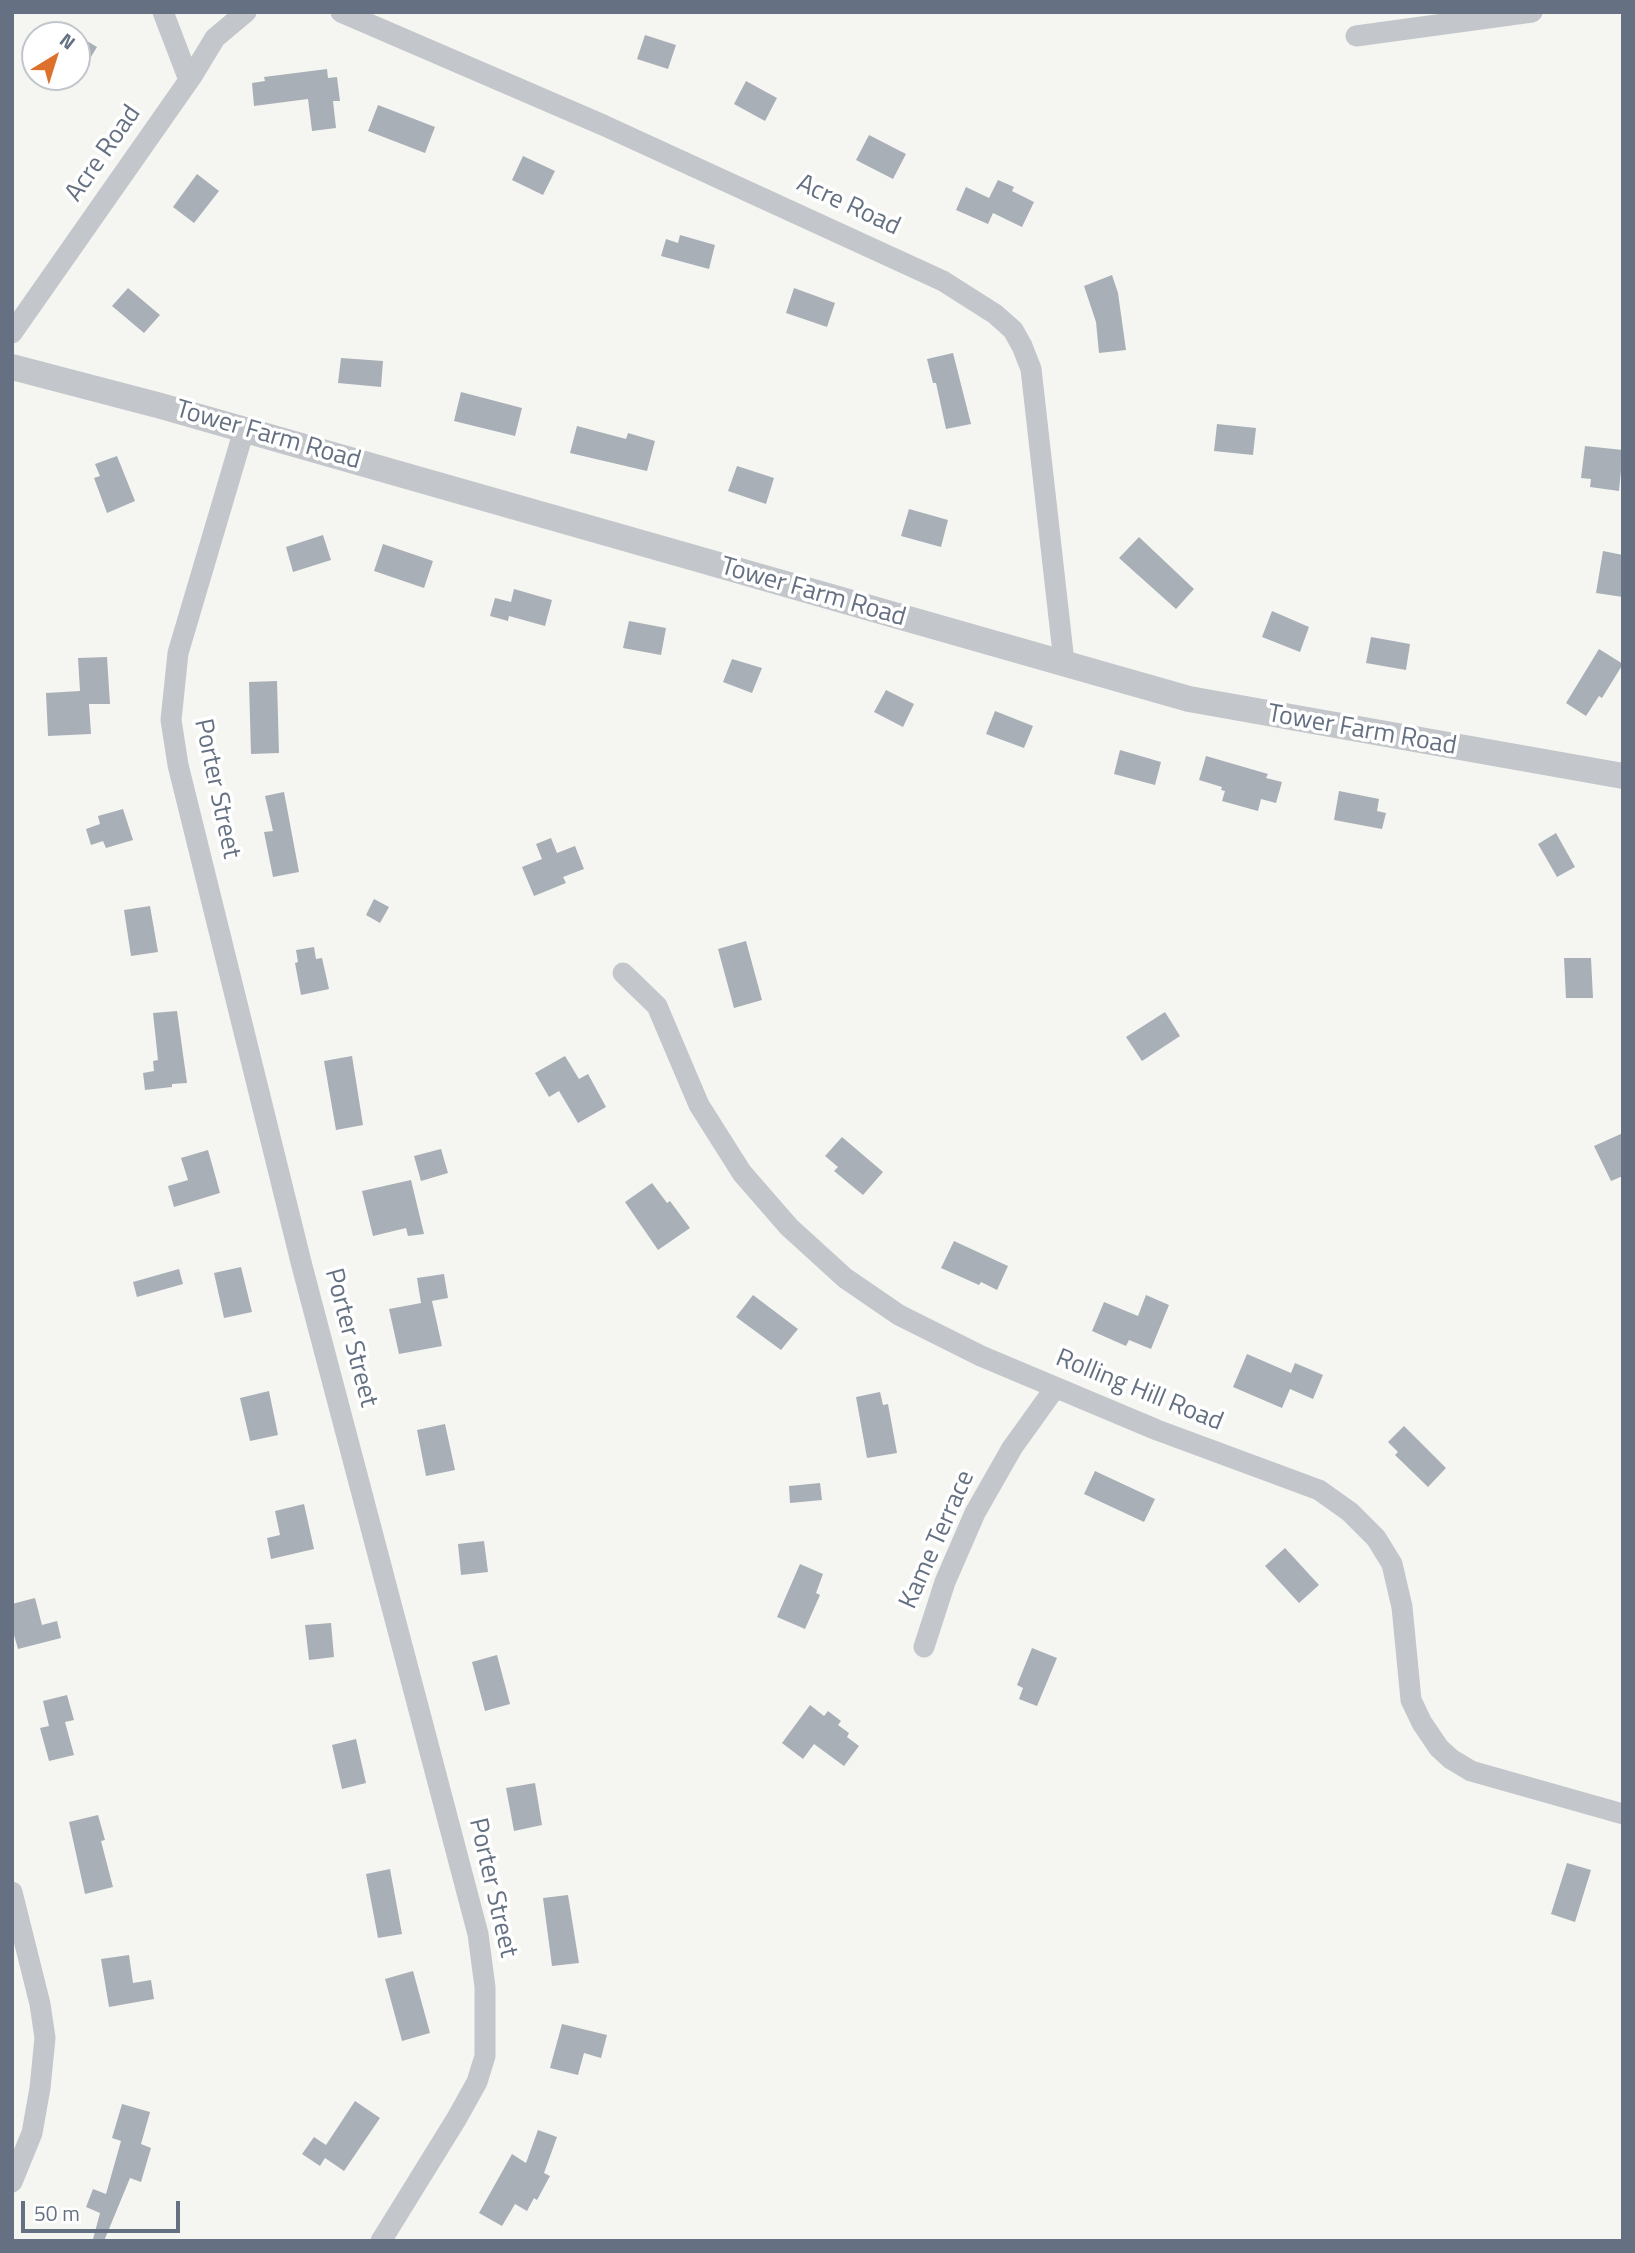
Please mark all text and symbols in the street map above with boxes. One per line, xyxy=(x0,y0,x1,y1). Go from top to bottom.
north arrow xyxy=(21,21,91,91)
text: N xyxy=(54,25,82,56)
street label: Acre Road xyxy=(60,100,148,208)
street label: Acre Road xyxy=(791,169,905,243)
street label: Tower Farm Road xyxy=(172,395,364,477)
street label: Tower Farm Road xyxy=(717,552,909,634)
street label: Tower Farm Road xyxy=(1265,699,1459,763)
street label: Porter Street xyxy=(186,716,246,862)
street label: Porter Street xyxy=(317,1265,383,1411)
street label: Rolling Hill Road xyxy=(1051,1343,1227,1439)
street label: Kame Terrace xyxy=(894,1466,982,1614)
street label: Porter Street xyxy=(461,1815,523,1961)
scale bar xyxy=(24,2186,184,2230)
text: 50 m xyxy=(34,2197,80,2229)

